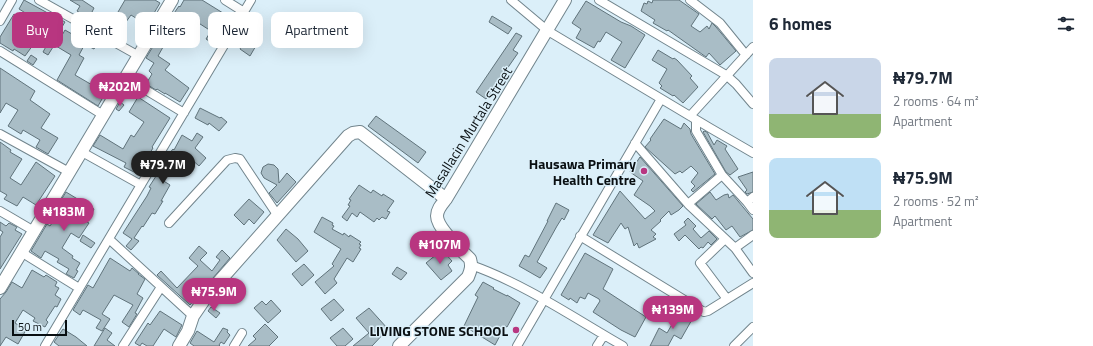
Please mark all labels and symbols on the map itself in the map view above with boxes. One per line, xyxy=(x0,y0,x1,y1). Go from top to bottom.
street label: Masallacin Murtala Street xyxy=(419,62,517,202)
pin: ₦202M xyxy=(92,73,148,107)
pin: ₦79.7M xyxy=(130,151,196,185)
place label: Hausawa Primary Health Centre xyxy=(529,153,636,190)
marker: Hausawa Primary Health Centre xyxy=(639,166,649,176)
pin: ₦183M xyxy=(36,198,92,232)
pin: ₦107M xyxy=(412,231,468,265)
pin: ₦75.9M xyxy=(181,278,247,312)
pin: ₦139M xyxy=(645,296,701,330)
scale bar xyxy=(12,318,67,337)
place label: LIVING STONE SCHOOL xyxy=(369,320,508,341)
marker: LIVING STONE SCHOOL xyxy=(511,325,521,335)

